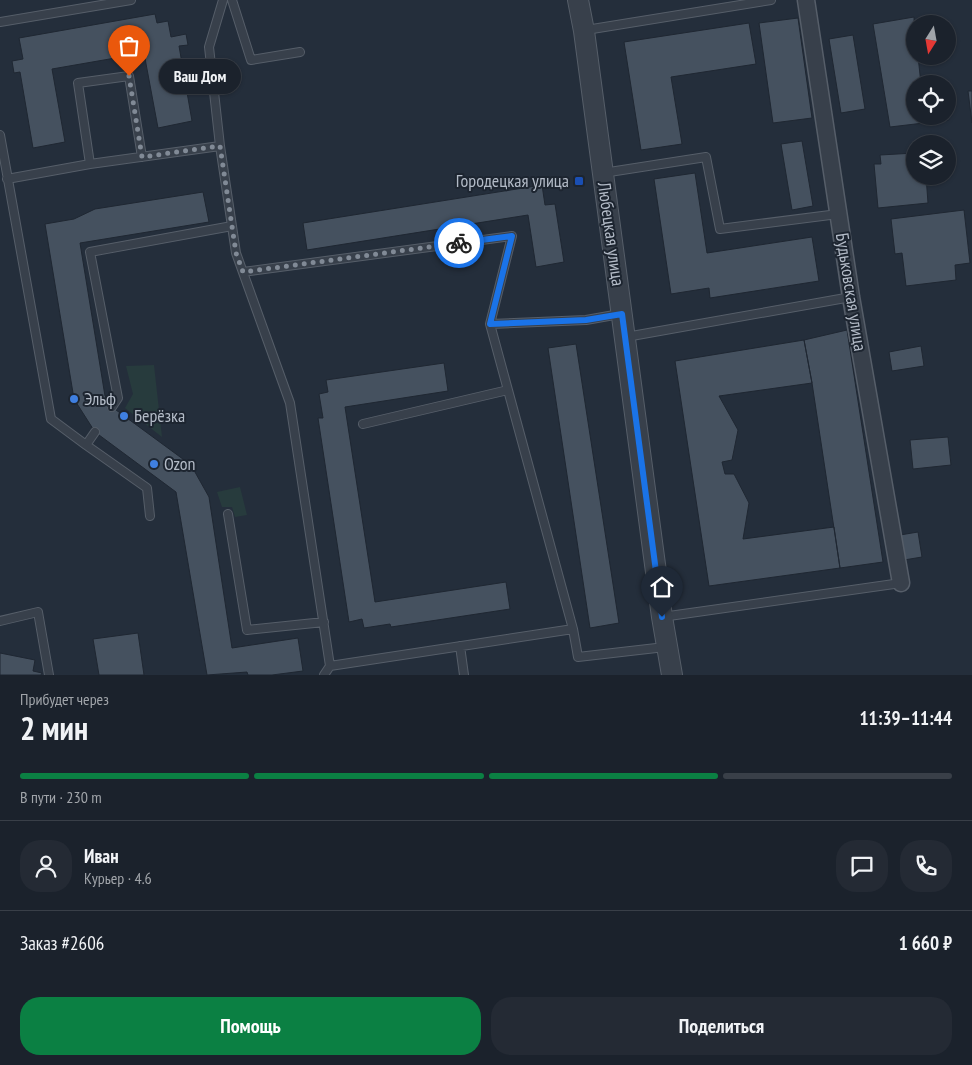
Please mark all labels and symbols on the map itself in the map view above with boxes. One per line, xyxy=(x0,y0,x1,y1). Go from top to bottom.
north arrow xyxy=(906,15,956,65)
pin xyxy=(108,25,150,76)
callout: Ваш Дом xyxy=(159,58,242,94)
place label: Городецкая улица xyxy=(456,169,569,192)
marker: Городецкая улица xyxy=(573,175,585,187)
street label: Любецкая улица xyxy=(593,180,630,287)
courier xyxy=(434,218,484,268)
street label: Будьковская улица xyxy=(831,231,872,353)
place label: Эльф xyxy=(84,387,116,410)
marker: Эльф xyxy=(68,393,80,405)
place label: Берёзка xyxy=(134,404,185,427)
marker: Берёзка xyxy=(118,410,130,422)
place label: Ozon xyxy=(164,452,196,475)
marker: Ozon xyxy=(148,458,160,470)
pin xyxy=(641,566,683,617)

